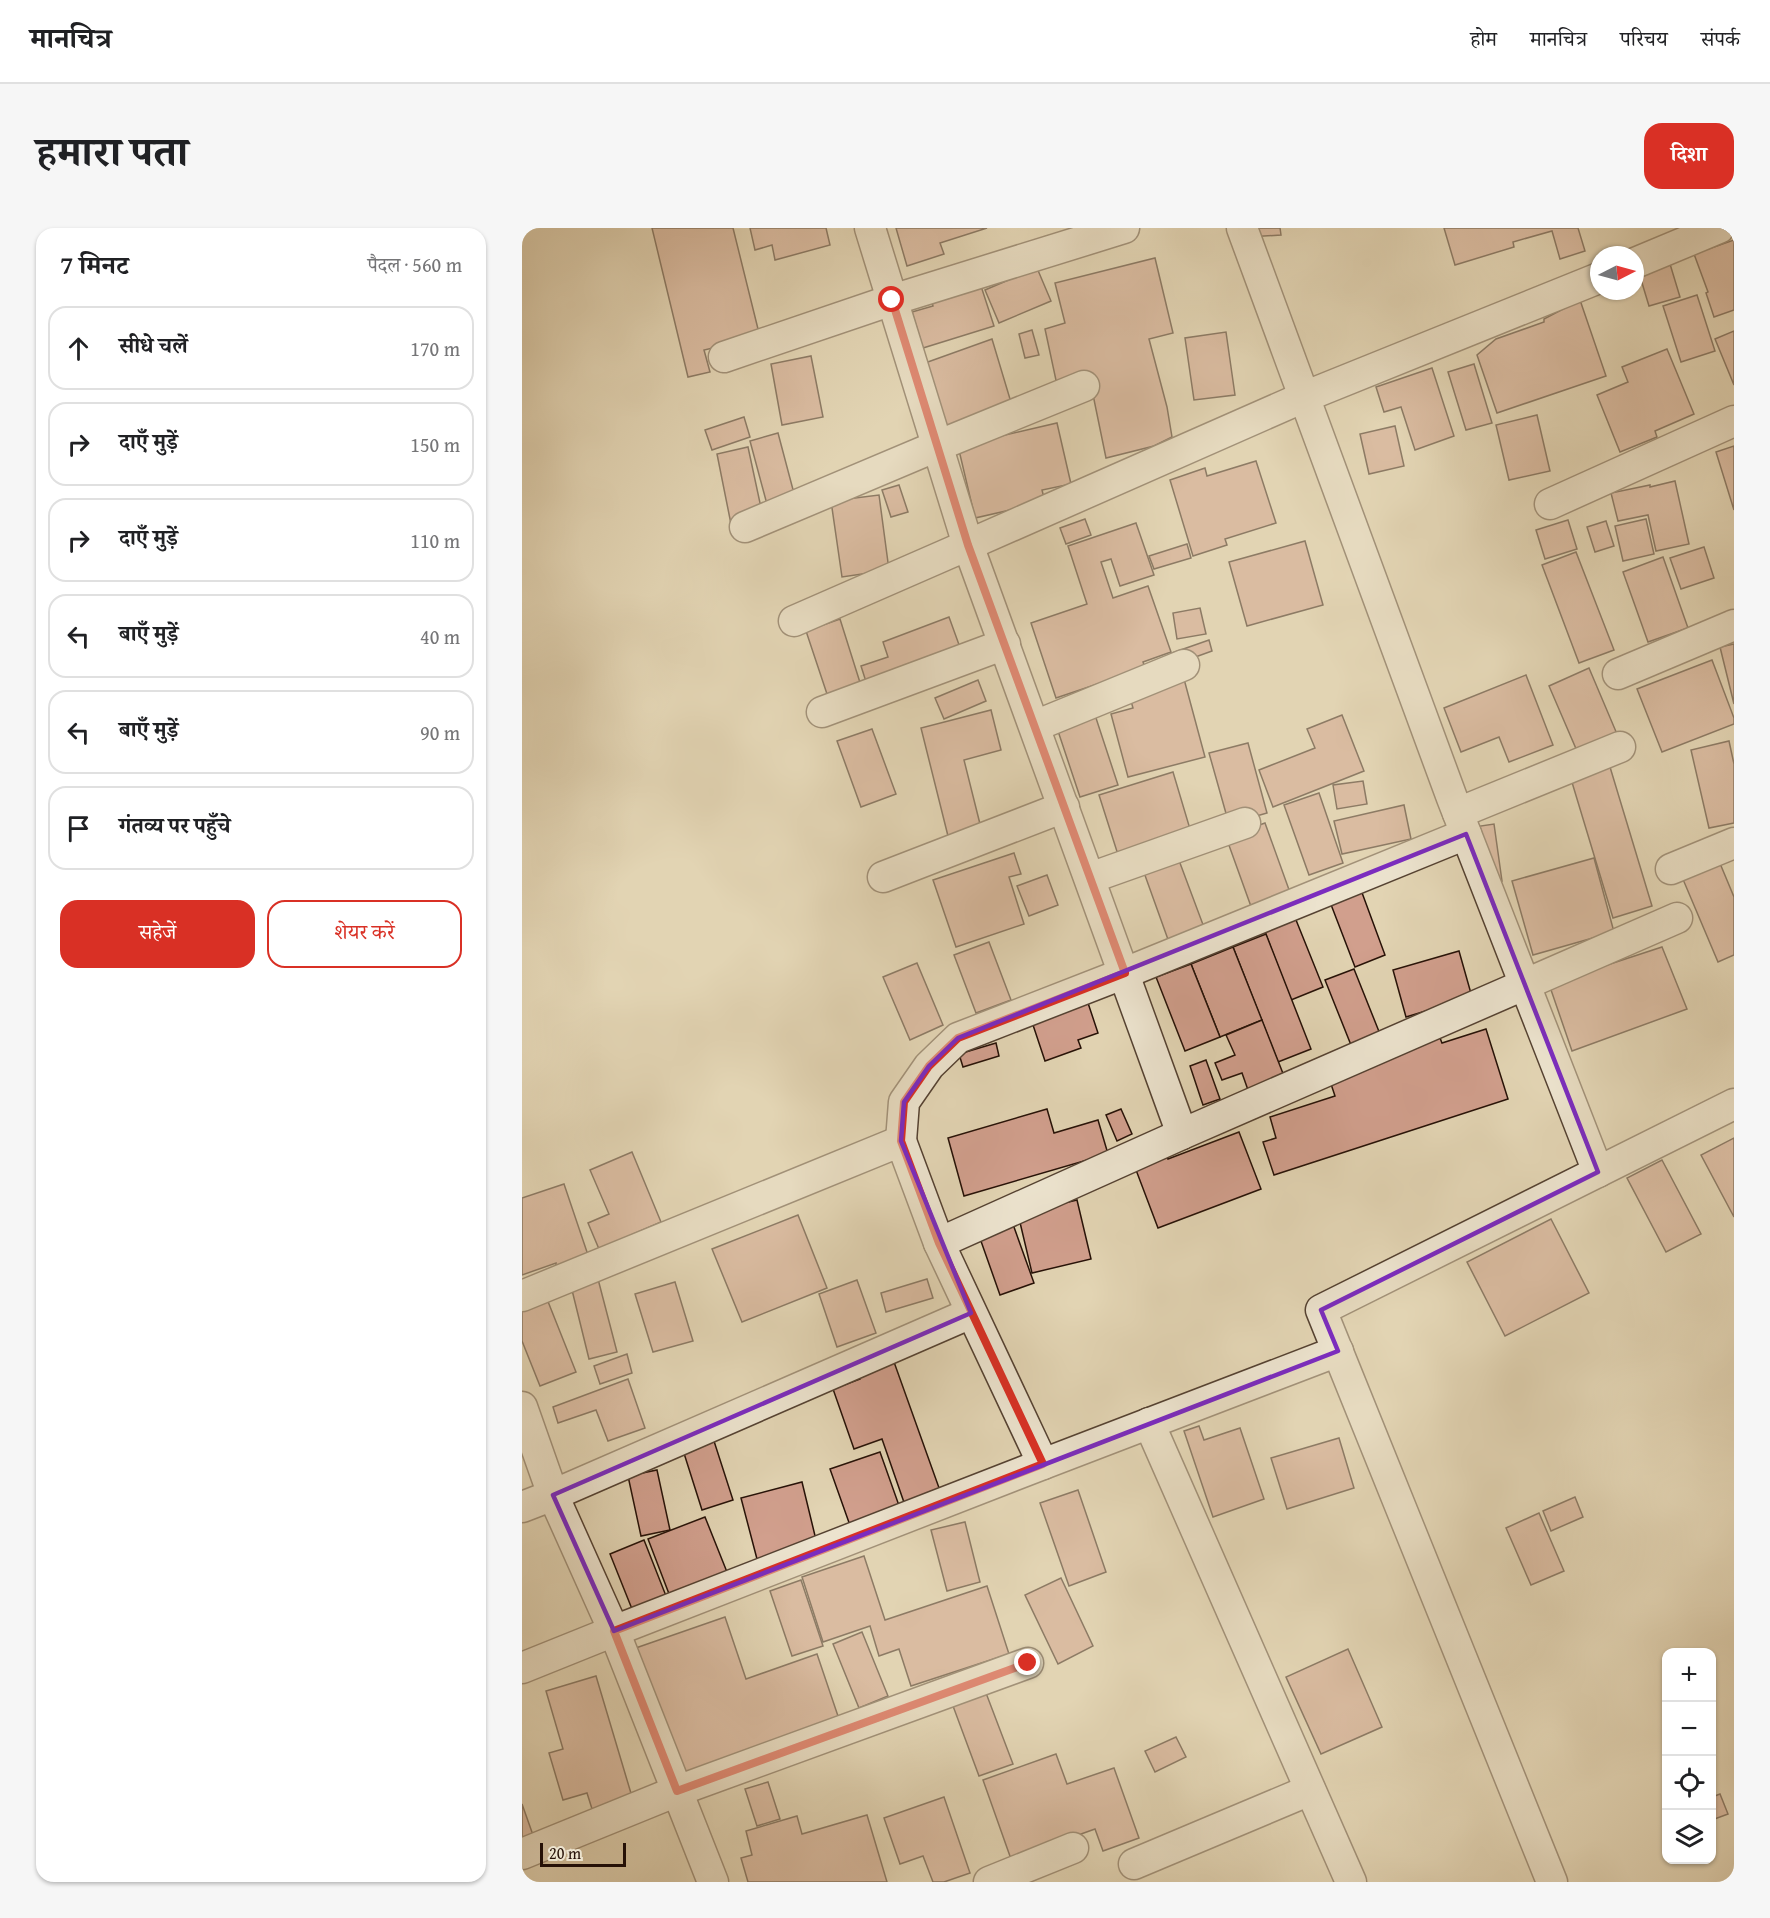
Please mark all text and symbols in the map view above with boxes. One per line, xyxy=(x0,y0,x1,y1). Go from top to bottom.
text: मानचित्र xyxy=(30,17,112,58)
text: होम xyxy=(1470,23,1497,54)
text: मानचित्र xyxy=(1530,23,1587,54)
text: परिचय xyxy=(1620,23,1668,54)
text: संपर्क xyxy=(1701,23,1740,54)
text: हमारा पता xyxy=(36,120,188,181)
button: दिशा xyxy=(1644,123,1734,189)
text: 7 मिनट xyxy=(60,245,128,284)
north arrow xyxy=(1590,246,1644,300)
text: पैदल · 560 m xyxy=(368,250,462,279)
route start xyxy=(878,286,904,312)
text: सीधे चलें xyxy=(119,329,188,361)
icon: ahead xyxy=(62,332,95,365)
text: 170 m xyxy=(410,334,460,363)
text: दाएँ मुड़ें xyxy=(119,425,178,457)
icon: right xyxy=(62,428,95,461)
text: 150 m xyxy=(410,430,460,459)
text: दाएँ मुड़ें xyxy=(119,521,178,553)
icon: right xyxy=(62,524,95,557)
text: 110 m xyxy=(410,526,460,555)
text: बाएँ मुड़ें xyxy=(119,617,178,649)
icon: left xyxy=(62,620,95,653)
text: 40 m xyxy=(420,622,460,651)
text: बाएँ मुड़ें xyxy=(119,713,178,745)
icon: left xyxy=(62,716,95,749)
text: 90 m xyxy=(420,718,460,747)
text: गंतव्य पर पहुँचे xyxy=(119,809,230,841)
icon: arrive xyxy=(62,812,95,845)
button: सहेजें xyxy=(60,900,255,968)
button: शेयर करें xyxy=(267,900,462,968)
map controls xyxy=(1662,1648,1716,1864)
button: + xyxy=(1662,1648,1716,1702)
route end xyxy=(1014,1649,1040,1675)
button: − xyxy=(1662,1702,1716,1756)
button: locate xyxy=(1662,1756,1716,1810)
button: layers xyxy=(1662,1810,1716,1864)
scale bar xyxy=(540,1840,626,1868)
text: 20 m xyxy=(549,1841,581,1865)

